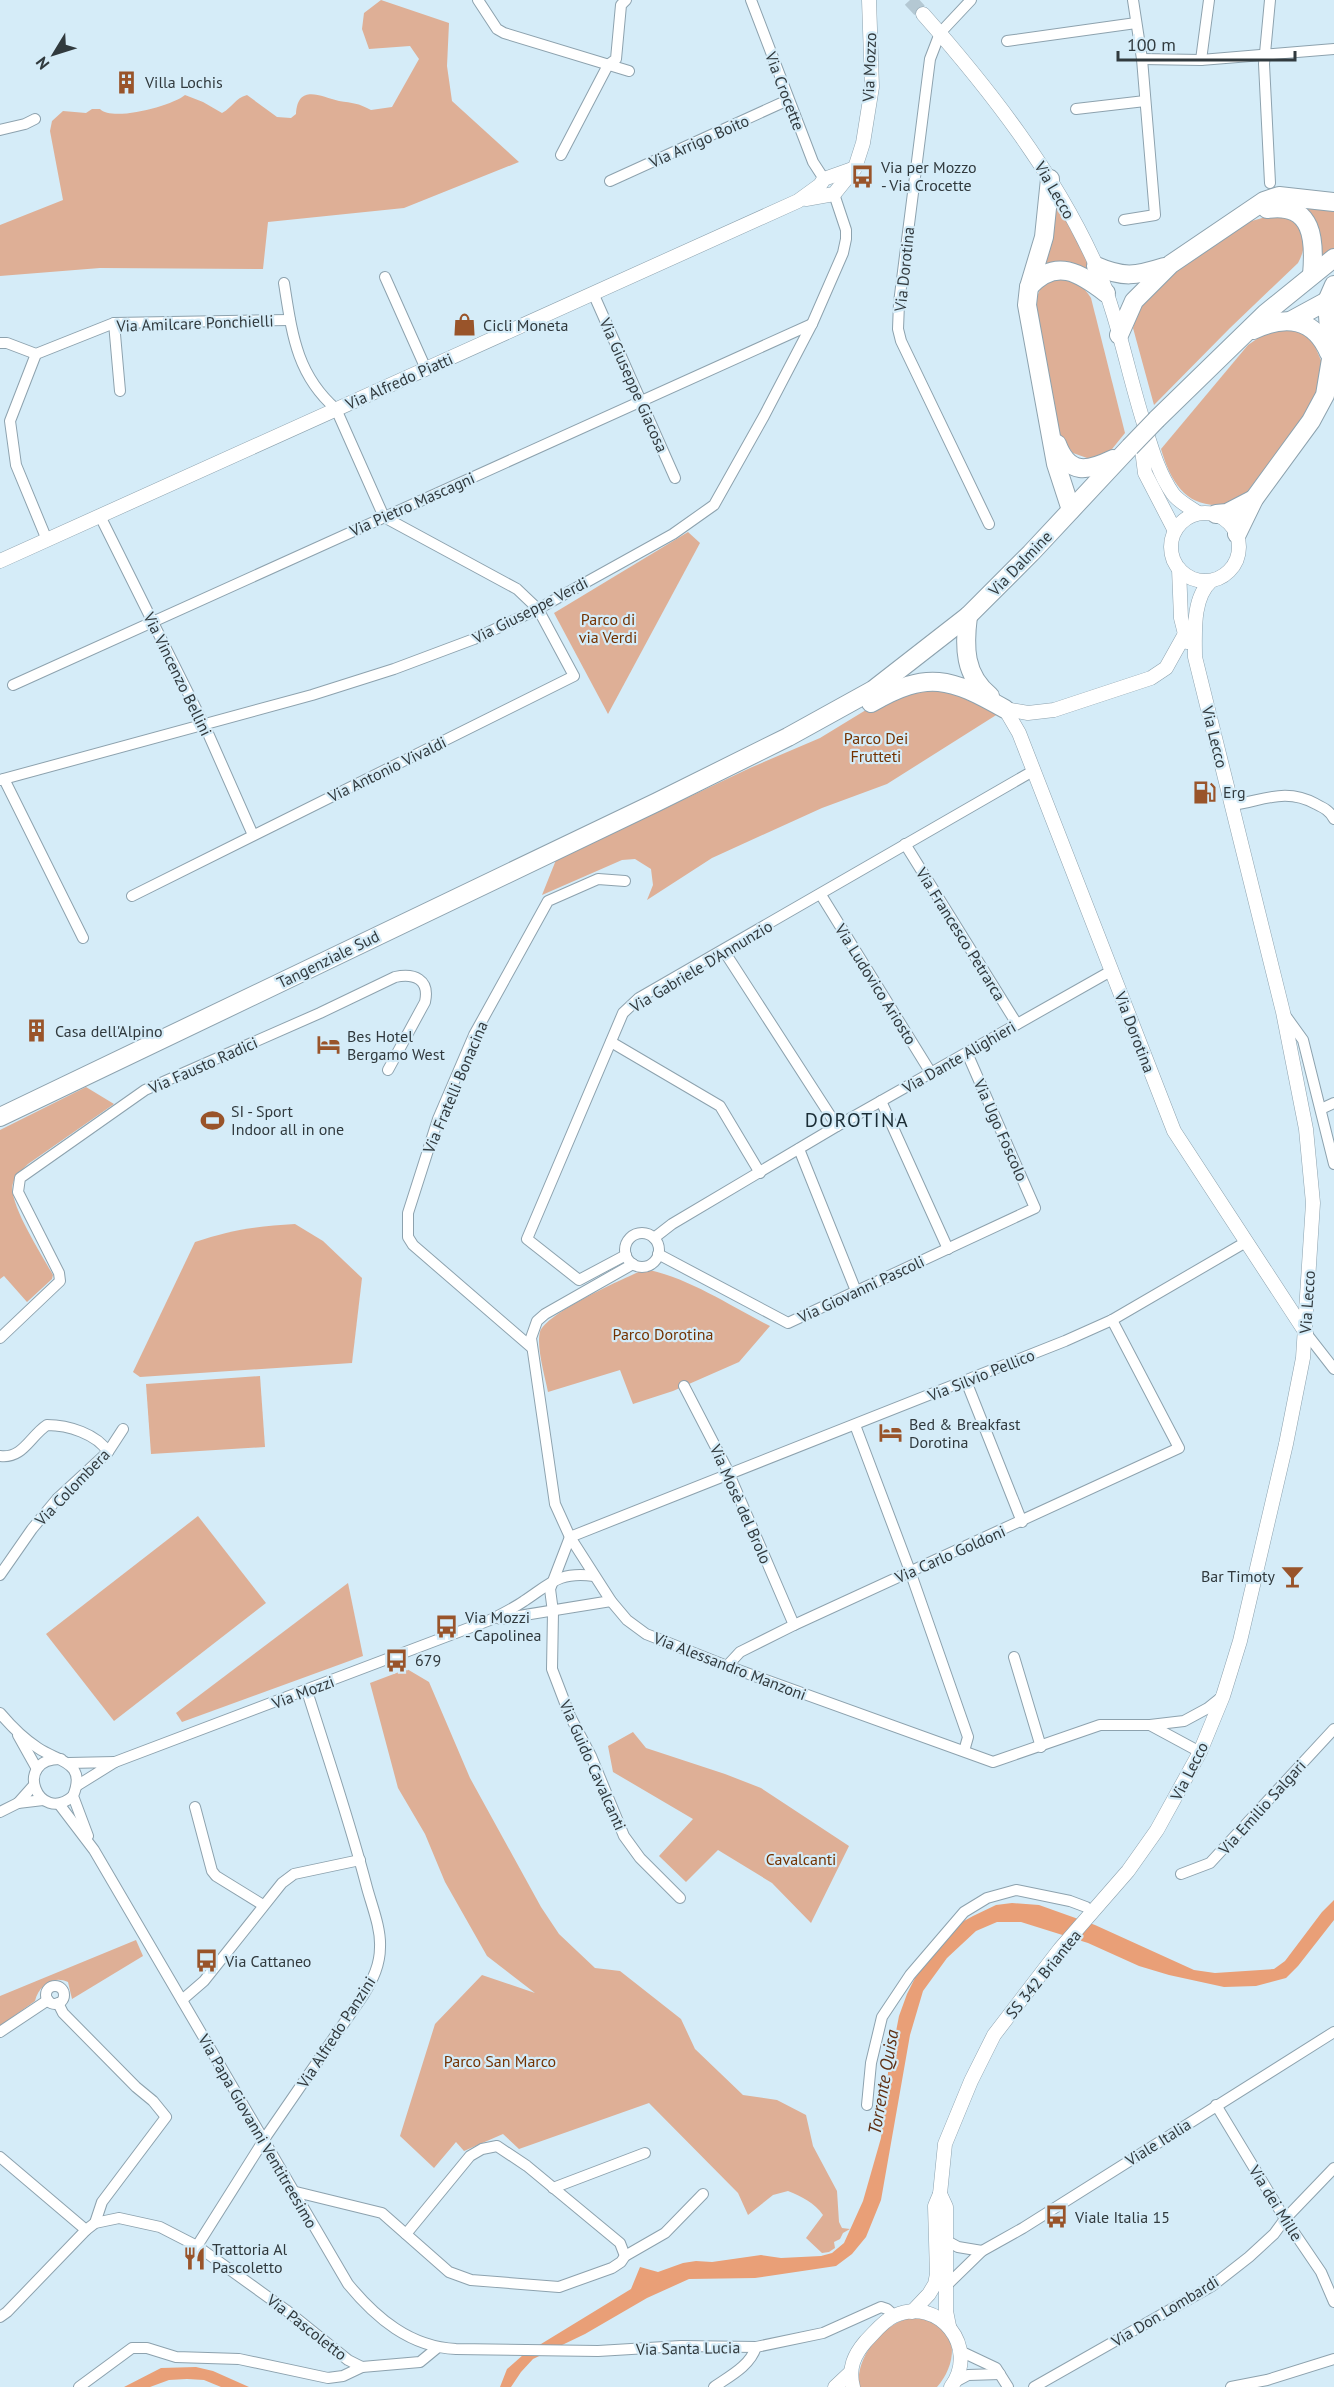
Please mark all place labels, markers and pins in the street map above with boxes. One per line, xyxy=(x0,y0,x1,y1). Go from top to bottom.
building icon: Villa Lochis xyxy=(114,69,140,95)
place label: Villa Lochis xyxy=(144,72,223,92)
place label: Via per Mozzo - Via Crocette xyxy=(880,157,977,195)
bus stop icon: Via per Mozzo - Via Crocette xyxy=(850,163,876,189)
shop icon: Cicli Moneta xyxy=(452,312,478,338)
place label: Cicli Moneta xyxy=(483,315,568,335)
fuel station icon: Erg xyxy=(1192,779,1218,805)
place label: Erg xyxy=(1223,782,1246,802)
building icon: Casa dell'Alpino xyxy=(24,1018,50,1044)
place label: Casa dell'Alpino xyxy=(55,1021,163,1041)
place label: Bes Hotel Bergamo West xyxy=(347,1026,445,1064)
hotel icon: Bes Hotel Bergamo West xyxy=(316,1032,342,1058)
place label: SI - Sport Indoor all in one xyxy=(231,1101,344,1139)
sports icon: SI - Sport Indoor all in one xyxy=(200,1107,226,1133)
place label: Bed & Breakfast Dorotina xyxy=(909,1414,1021,1452)
hotel icon: Bed & Breakfast Dorotina xyxy=(878,1420,904,1446)
bar icon: Bar Timoty xyxy=(1280,1563,1306,1589)
place label: Bar Timoty xyxy=(1201,1566,1276,1586)
place label: Via Mozzi - Capolinea xyxy=(464,1607,542,1645)
bus stop icon: Via Mozzi - Capolinea xyxy=(434,1613,460,1639)
bus stop icon: 679 xyxy=(384,1647,410,1673)
place label: 679 xyxy=(415,1650,441,1670)
bus stop icon: Via Cattaneo xyxy=(194,1948,220,1974)
place label: Via Cattaneo xyxy=(224,1951,311,1971)
bus stop icon: Viale Italia 15 xyxy=(1044,2204,1070,2230)
place label: Viale Italia 15 xyxy=(1074,2207,1170,2227)
place label: Trattoria Al Pascoletto xyxy=(212,2239,288,2277)
restaurant icon: Trattoria Al Pascoletto xyxy=(181,2245,207,2271)

